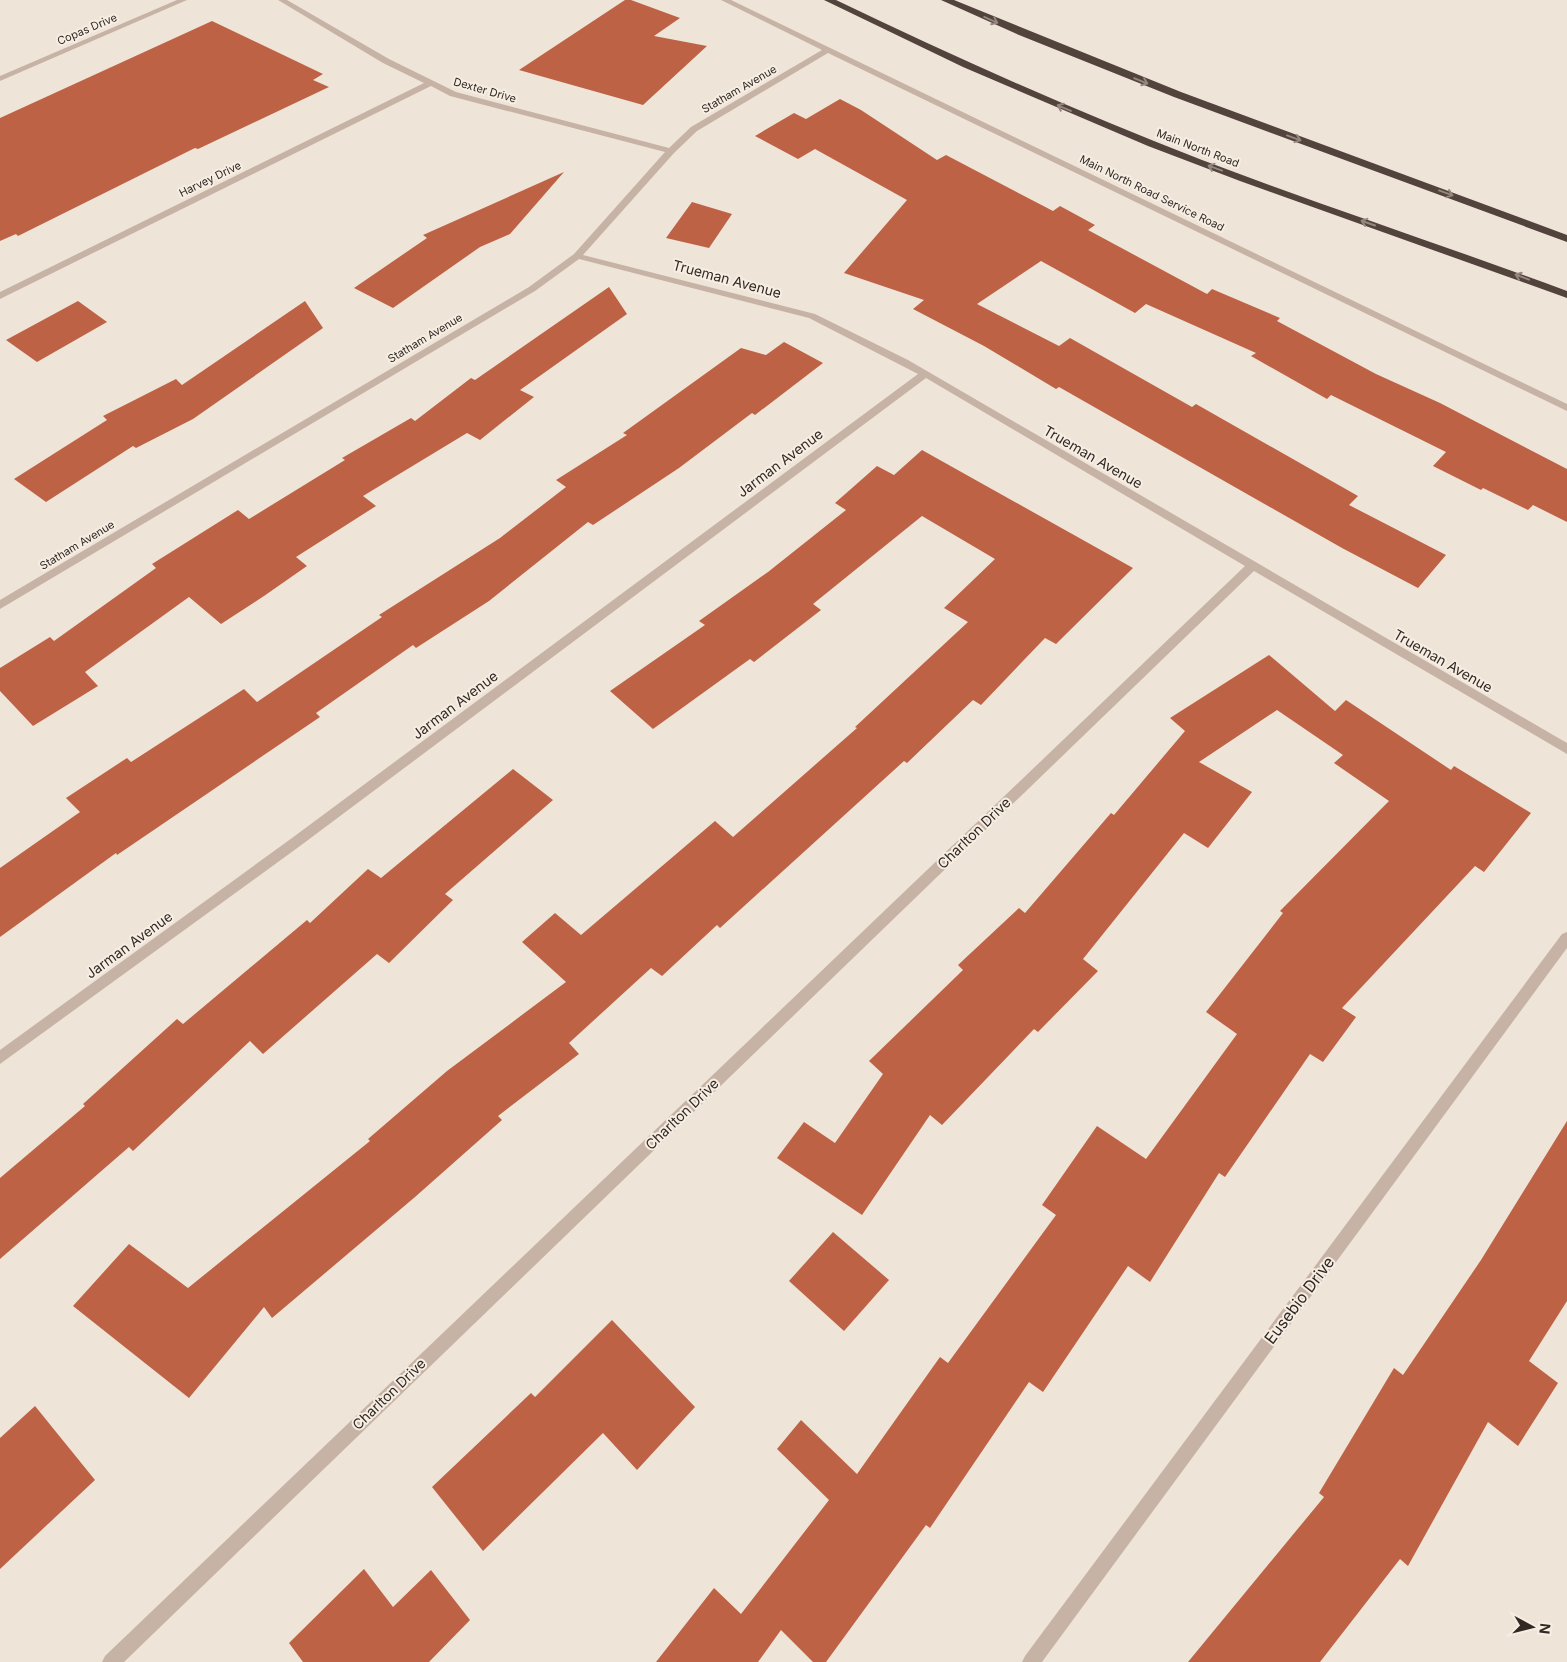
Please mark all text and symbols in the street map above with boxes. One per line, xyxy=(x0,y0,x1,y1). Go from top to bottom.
street label: Copas Drive xyxy=(55,10,119,48)
one-way arrow xyxy=(983,16,998,25)
street label: Statham Avenue xyxy=(699,62,779,116)
street label: Dexter Drive xyxy=(452,74,518,106)
one-way arrow xyxy=(1133,77,1148,87)
one-way arrow xyxy=(1057,103,1072,113)
street label: Main North Road xyxy=(1155,126,1241,170)
one-way arrow xyxy=(1285,134,1301,143)
street label: Main North Road Service Road xyxy=(1077,152,1227,234)
street label: Harvey Drive xyxy=(177,158,243,200)
one-way arrow xyxy=(1208,163,1224,172)
one-way arrow xyxy=(1438,189,1454,198)
one-way arrow xyxy=(1361,218,1377,227)
street label: Trueman Avenue xyxy=(671,256,783,301)
one-way arrow xyxy=(1514,272,1529,281)
street label: Statham Avenue xyxy=(385,310,465,366)
street label: Trueman Avenue xyxy=(1041,421,1146,492)
street label: Jarman Avenue xyxy=(734,425,826,500)
street label: Statham Avenue xyxy=(37,517,117,573)
street label: Trueman Avenue xyxy=(1391,625,1496,696)
street label: Jarman Avenue xyxy=(409,667,501,742)
street label: Charlton Drive xyxy=(933,793,1014,872)
street label: Jarman Avenue xyxy=(82,907,175,982)
street label: Charlton Drive xyxy=(641,1074,722,1153)
street label: Eusebio Drive xyxy=(1260,1252,1338,1348)
street label: Charlton Drive xyxy=(348,1354,429,1433)
north arrow xyxy=(1507,1602,1557,1652)
text: N xyxy=(1536,1622,1554,1635)

